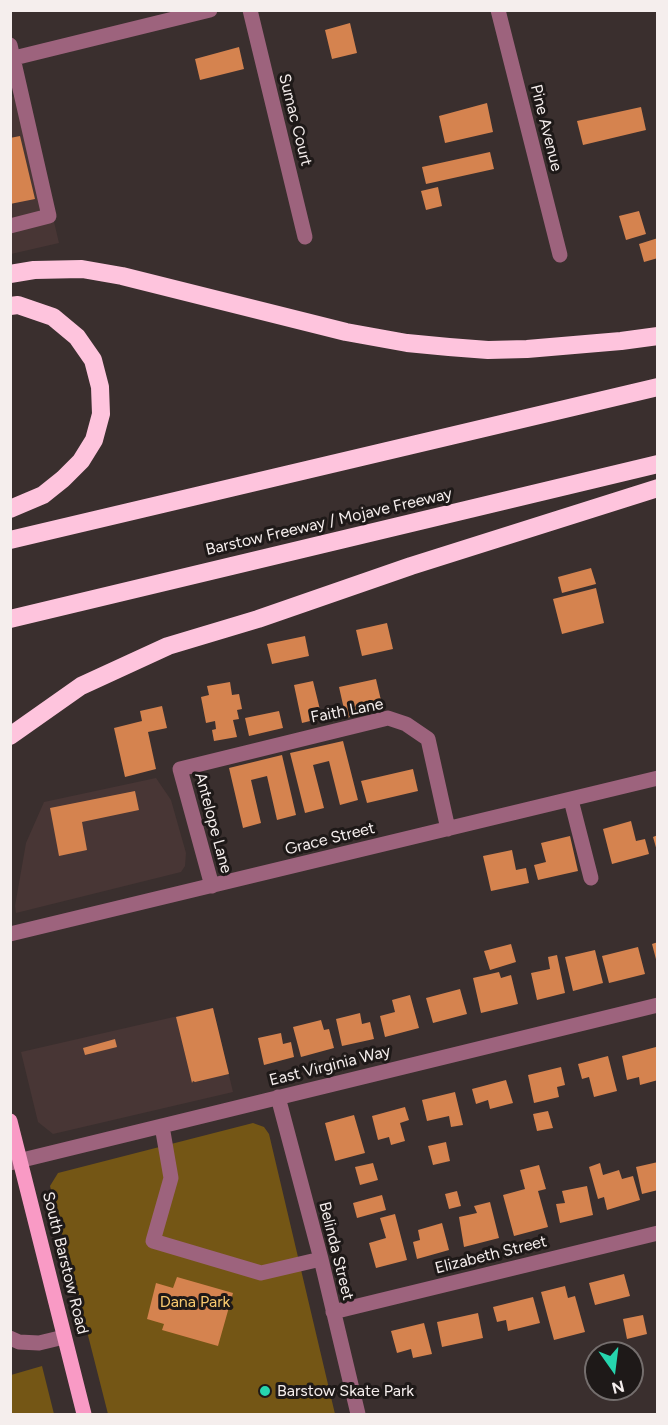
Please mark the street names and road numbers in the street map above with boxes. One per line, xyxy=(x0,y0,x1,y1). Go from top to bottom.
street label: Sumac Court xyxy=(274,72,316,168)
street label: Pine Avenue xyxy=(526,83,566,173)
street label: Barstow Freeway / Mojave Freeway xyxy=(204,484,454,560)
street label: Faith Lane xyxy=(309,695,385,727)
street label: Antelope Lane xyxy=(190,770,236,876)
street label: Grace Street xyxy=(283,819,377,859)
street label: East Virginia Way xyxy=(267,1042,393,1090)
street label: South Barstow Road xyxy=(38,1190,92,1336)
street label: Belinda Street xyxy=(314,1200,358,1302)
street label: Elizabeth Street xyxy=(433,1232,549,1278)

